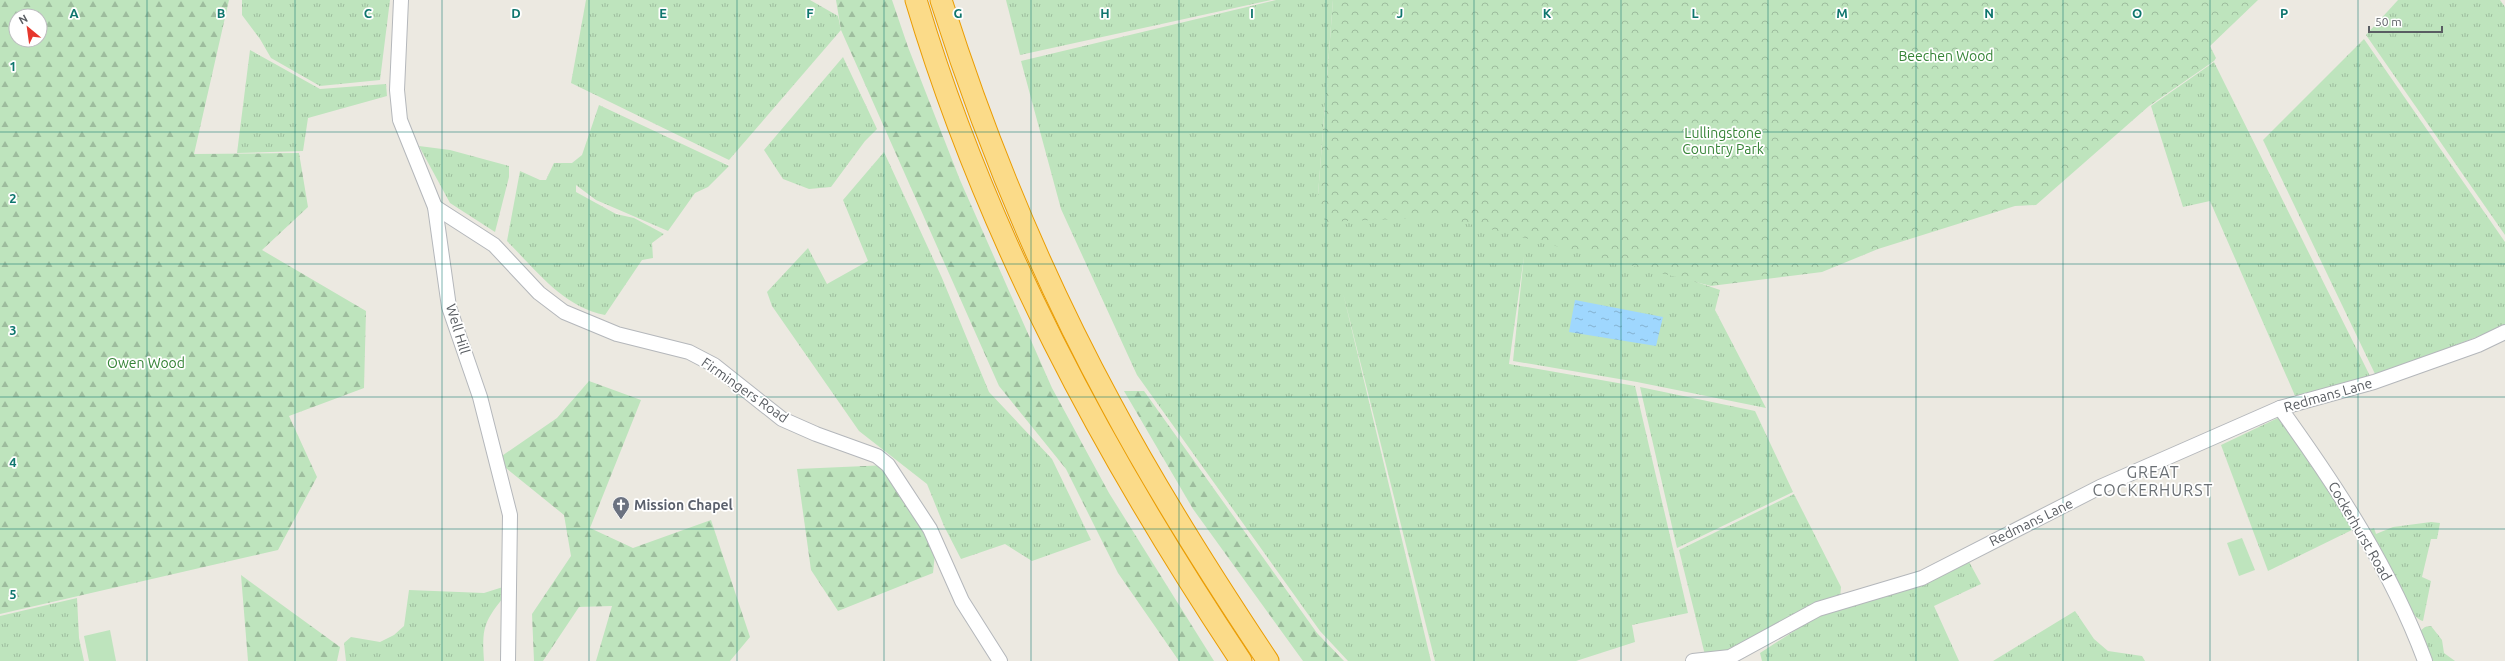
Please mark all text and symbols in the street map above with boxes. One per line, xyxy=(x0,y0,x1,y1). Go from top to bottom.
text: A xyxy=(69,6,79,20)
text: B xyxy=(217,6,226,20)
text: C xyxy=(364,6,373,20)
text: D xyxy=(511,6,521,20)
text: E xyxy=(659,6,667,20)
text: F xyxy=(806,6,814,20)
text: G xyxy=(954,6,963,20)
text: H xyxy=(1100,6,1110,20)
text: I xyxy=(1250,6,1254,20)
text: J xyxy=(1397,6,1403,20)
text: K xyxy=(1543,6,1552,20)
text: L xyxy=(1691,6,1699,20)
text: M xyxy=(1836,6,1848,20)
text: N xyxy=(1984,6,1994,20)
text: O xyxy=(2132,6,2142,20)
text: P xyxy=(2280,6,2288,20)
north arrow xyxy=(8,8,48,48)
scale bar xyxy=(2369,8,2442,34)
text: N xyxy=(17,12,30,26)
text: 50 m xyxy=(2375,15,2402,28)
park label: Beechen Wood xyxy=(1898,48,1994,64)
text: 1 xyxy=(9,59,17,73)
park label: Lullingstone Country Park xyxy=(1682,125,1764,157)
text: 2 xyxy=(9,191,17,205)
street label: Well Hill xyxy=(443,302,473,356)
text: 3 xyxy=(9,323,17,337)
street label: Firmingers Road xyxy=(699,354,791,426)
park label: Owen Wood xyxy=(107,355,185,371)
street label: Redmans Lane xyxy=(2282,375,2374,415)
text: 4 xyxy=(9,455,17,469)
district label: GREAT COCKERHURST xyxy=(2093,463,2213,499)
street label: Cockerhurst Road xyxy=(2325,479,2395,583)
church icon: Mission Chapel xyxy=(611,495,631,520)
street label: Redmans Lane xyxy=(1986,495,2076,549)
place label: Mission Chapel xyxy=(634,497,733,513)
text: 5 xyxy=(9,587,17,601)

